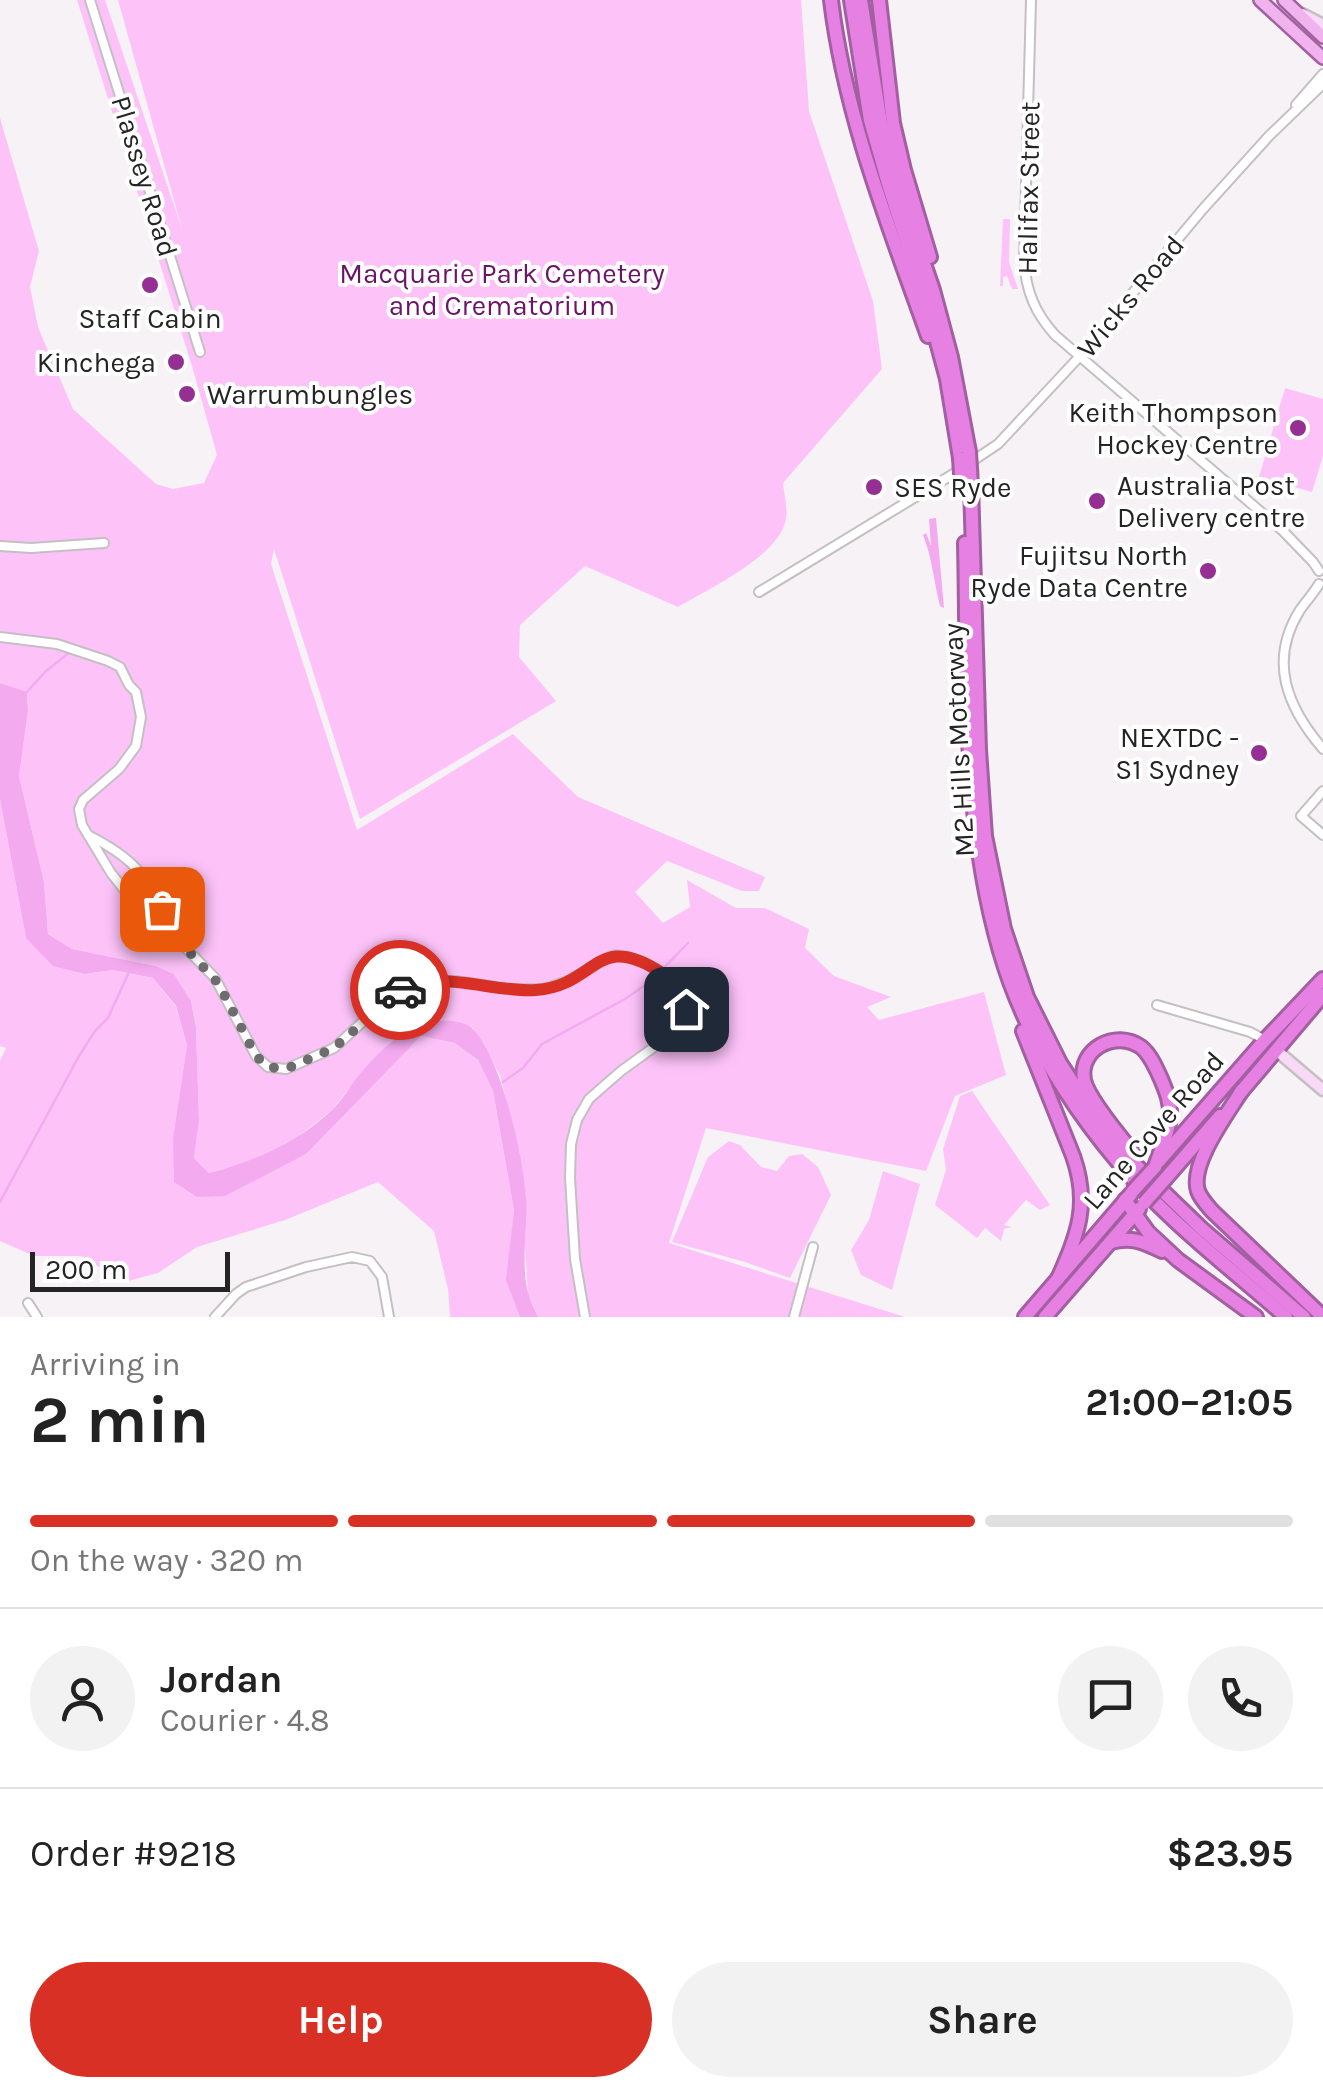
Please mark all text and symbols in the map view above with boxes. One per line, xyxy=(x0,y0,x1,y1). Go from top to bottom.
street label: Plassey Road xyxy=(104,92,185,261)
street label: Halifax Street xyxy=(1010,101,1047,275)
street label: Wicks Road xyxy=(1070,228,1191,364)
park label: Macquarie Park Cemetery and Crematorium xyxy=(339,257,665,322)
marker: Staff Cabin xyxy=(139,274,161,296)
place label: Staff Cabin xyxy=(78,302,222,335)
place label: Kinchega xyxy=(37,346,156,379)
marker: Kinchega xyxy=(165,351,187,373)
place label: Warrumbungles xyxy=(207,378,413,411)
marker: Warrumbungles xyxy=(176,383,198,405)
place label: Keith Thompson Hockey Centre xyxy=(1069,396,1278,461)
marker: Keith Thompson Hockey Centre xyxy=(1287,417,1309,439)
place label: Australia Post Delivery centre xyxy=(1117,469,1305,534)
place label: SES Ryde xyxy=(894,471,1011,504)
marker: SES Ryde xyxy=(863,476,885,498)
marker: Australia Post Delivery centre xyxy=(1086,490,1108,512)
place label: Fujitsu North Ryde Data Centre xyxy=(970,539,1188,604)
marker: Fujitsu North Ryde Data Centre xyxy=(1197,560,1219,582)
street label: M2 Hills Motorway xyxy=(936,622,981,858)
place label: NEXTDC - S1 Sydney xyxy=(1115,721,1239,786)
marker: NEXTDC - S1 Sydney xyxy=(1248,742,1270,764)
pin xyxy=(120,867,205,952)
icon: bag xyxy=(135,882,190,937)
courier xyxy=(350,940,450,1040)
icon: car xyxy=(373,963,428,1018)
pin xyxy=(644,967,729,1052)
icon: home xyxy=(659,982,714,1037)
street label: Lane Cove Road xyxy=(1076,1045,1231,1216)
scale bar xyxy=(30,1247,230,1292)
text: 200 m xyxy=(45,1253,127,1286)
text: Arriving in xyxy=(30,1346,181,1383)
text: 21:00–21:05 xyxy=(1085,1380,1293,1425)
text: 2 min xyxy=(30,1382,209,1458)
text: On the way · 320 m xyxy=(30,1542,304,1579)
button: person xyxy=(30,1646,135,1751)
button: chat xyxy=(1058,1646,1163,1751)
button: phone xyxy=(1188,1646,1293,1751)
text: Jordan xyxy=(160,1657,283,1702)
text: Courier · 4.8 xyxy=(160,1702,330,1739)
text: Order #9218 xyxy=(30,1831,237,1876)
text: $23.95 xyxy=(1167,1831,1293,1876)
button: Help xyxy=(30,1962,652,2077)
button: Share xyxy=(672,1962,1293,2077)

